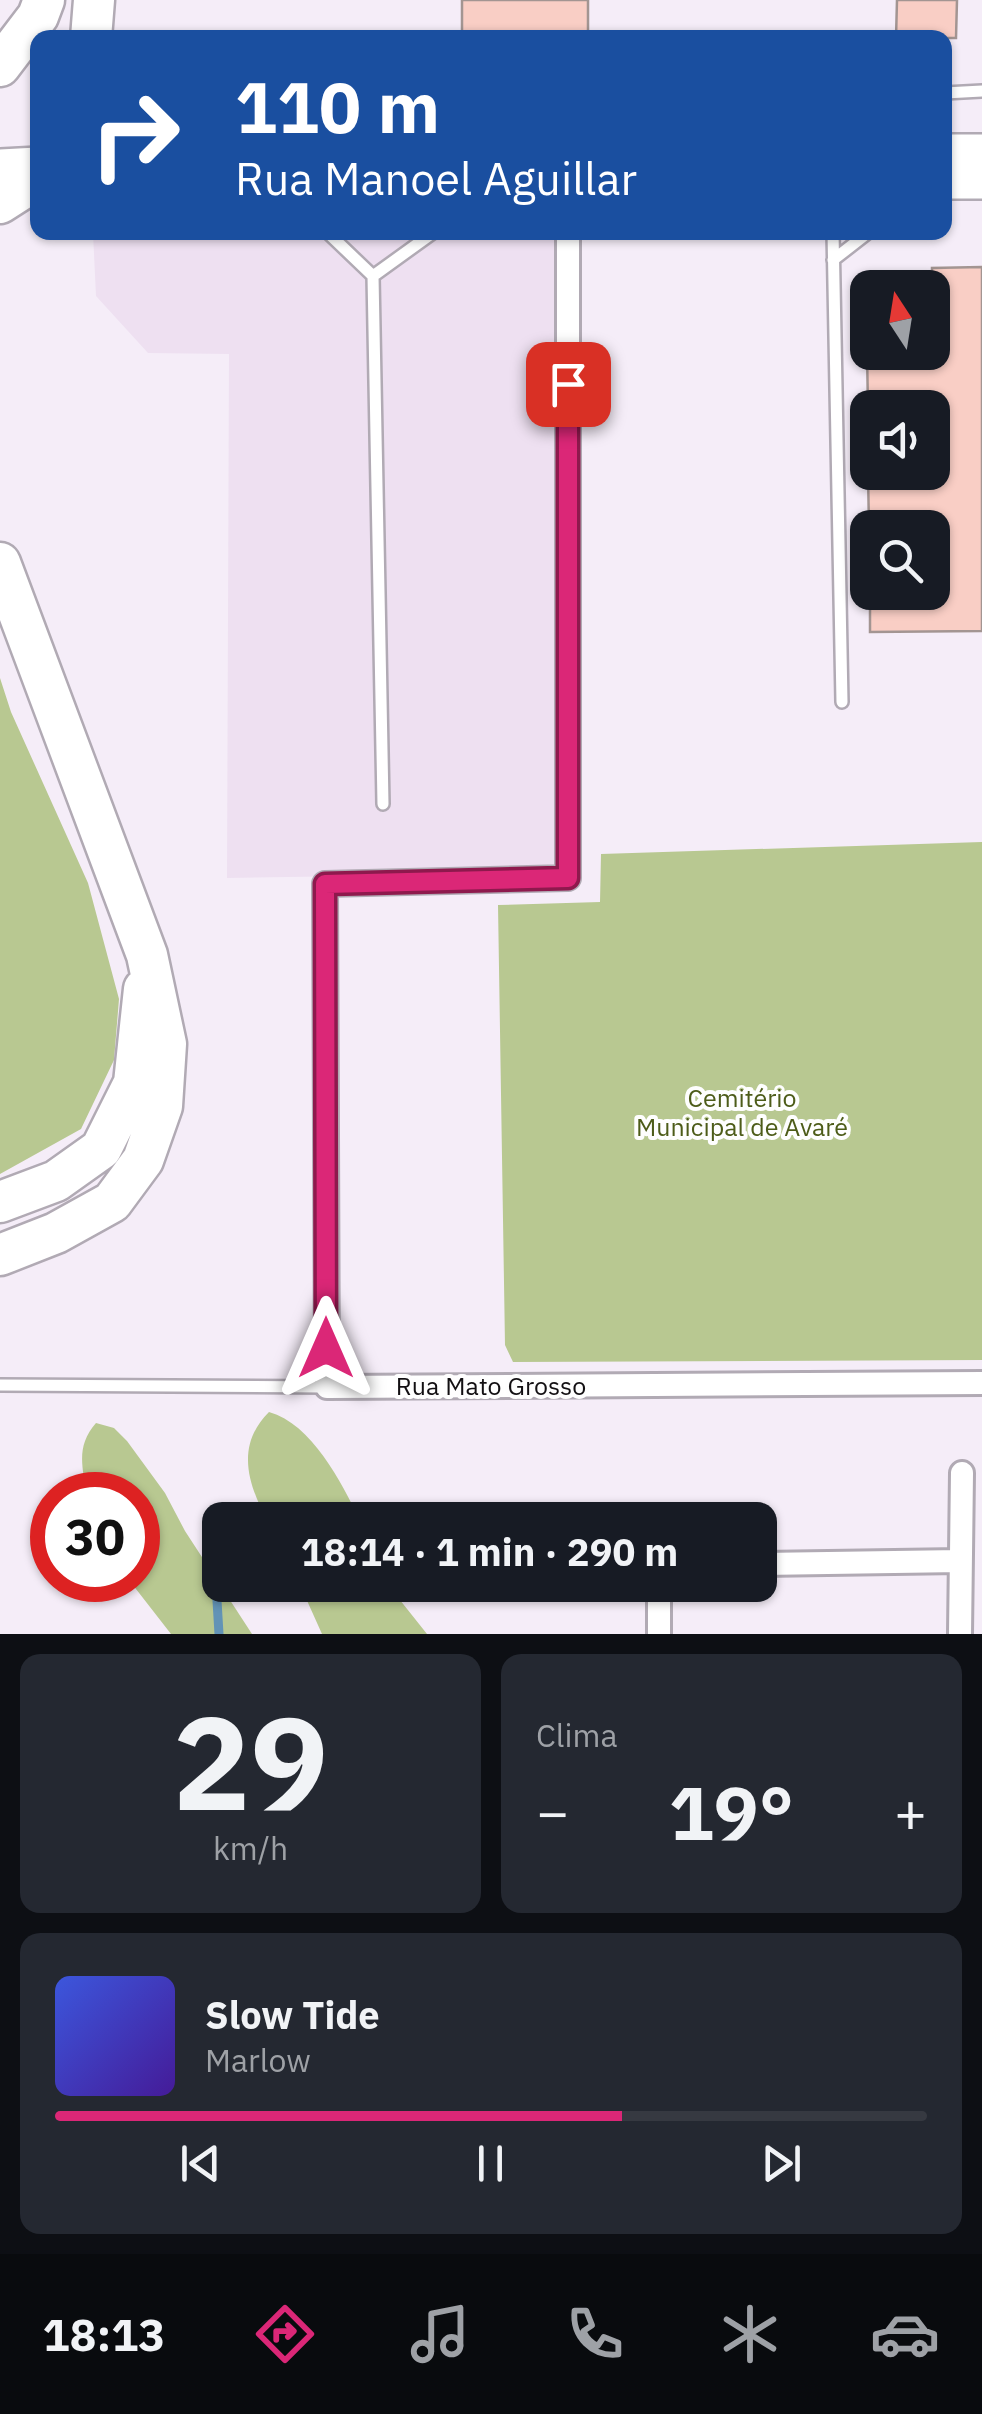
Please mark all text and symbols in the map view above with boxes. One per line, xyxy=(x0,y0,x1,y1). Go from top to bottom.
text: 110 m xyxy=(235,61,440,152)
icon: right xyxy=(70,70,200,200)
text: Rua Manoel Aguillar xyxy=(235,149,637,207)
north arrow xyxy=(850,270,950,370)
map controls xyxy=(850,270,950,610)
pin xyxy=(526,342,611,427)
icon: arrive xyxy=(541,357,596,412)
button: sound xyxy=(850,390,950,490)
button: search xyxy=(850,510,950,610)
park label: Cemitério Municipal de Avaré xyxy=(636,1081,848,1143)
position arrow xyxy=(274,1296,378,1400)
street label: Rua Mato Grosso xyxy=(396,1369,586,1402)
speed limit sign: 30 xyxy=(30,1472,160,1602)
text: 18:14 · 1 min · 290 m xyxy=(301,1527,678,1576)
text: 29 xyxy=(172,1677,329,1846)
text: Clima xyxy=(536,1714,618,1756)
text: 19° xyxy=(669,1763,794,1861)
text: − xyxy=(536,1776,569,1847)
text: + xyxy=(894,1776,927,1847)
text: km/h xyxy=(213,1827,288,1869)
text: Slow Tide xyxy=(205,1990,380,2039)
text: Marlow xyxy=(205,2039,311,2081)
icon: previous xyxy=(173,2136,228,2191)
icon: pause xyxy=(463,2136,518,2191)
icon: next xyxy=(754,2136,809,2191)
icon: directions xyxy=(250,2299,320,2369)
icon: music xyxy=(405,2299,475,2369)
icon: phone xyxy=(560,2299,630,2369)
icon: climate xyxy=(715,2299,785,2369)
icon: car xyxy=(870,2299,940,2369)
text: 18:13 xyxy=(42,2305,165,2363)

